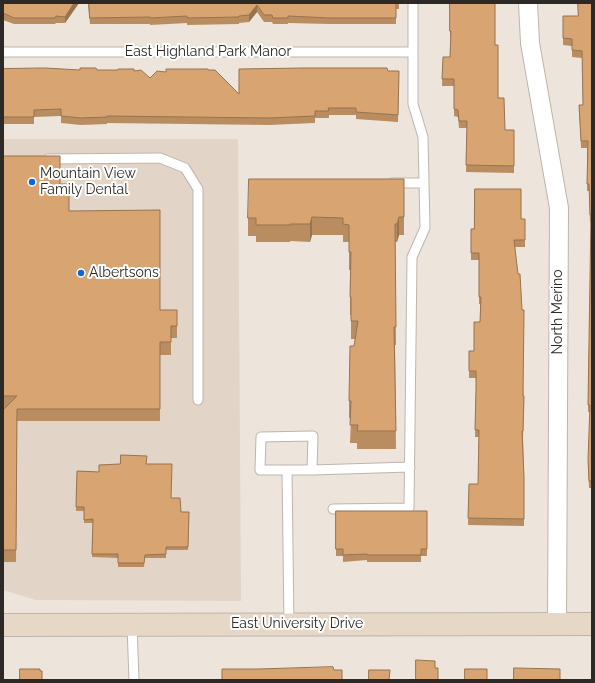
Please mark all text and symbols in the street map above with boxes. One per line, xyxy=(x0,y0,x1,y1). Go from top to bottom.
street label: East Highland Park Manor xyxy=(125,44,291,60)
place label: Mountain View Family Dental xyxy=(40,166,136,198)
marker: Mountain View Family Dental xyxy=(27,177,37,187)
place label: Albertsons xyxy=(89,265,159,281)
marker: Albertsons xyxy=(76,268,86,278)
street label: North Merino xyxy=(550,269,566,355)
street label: East University Drive xyxy=(231,616,363,632)

